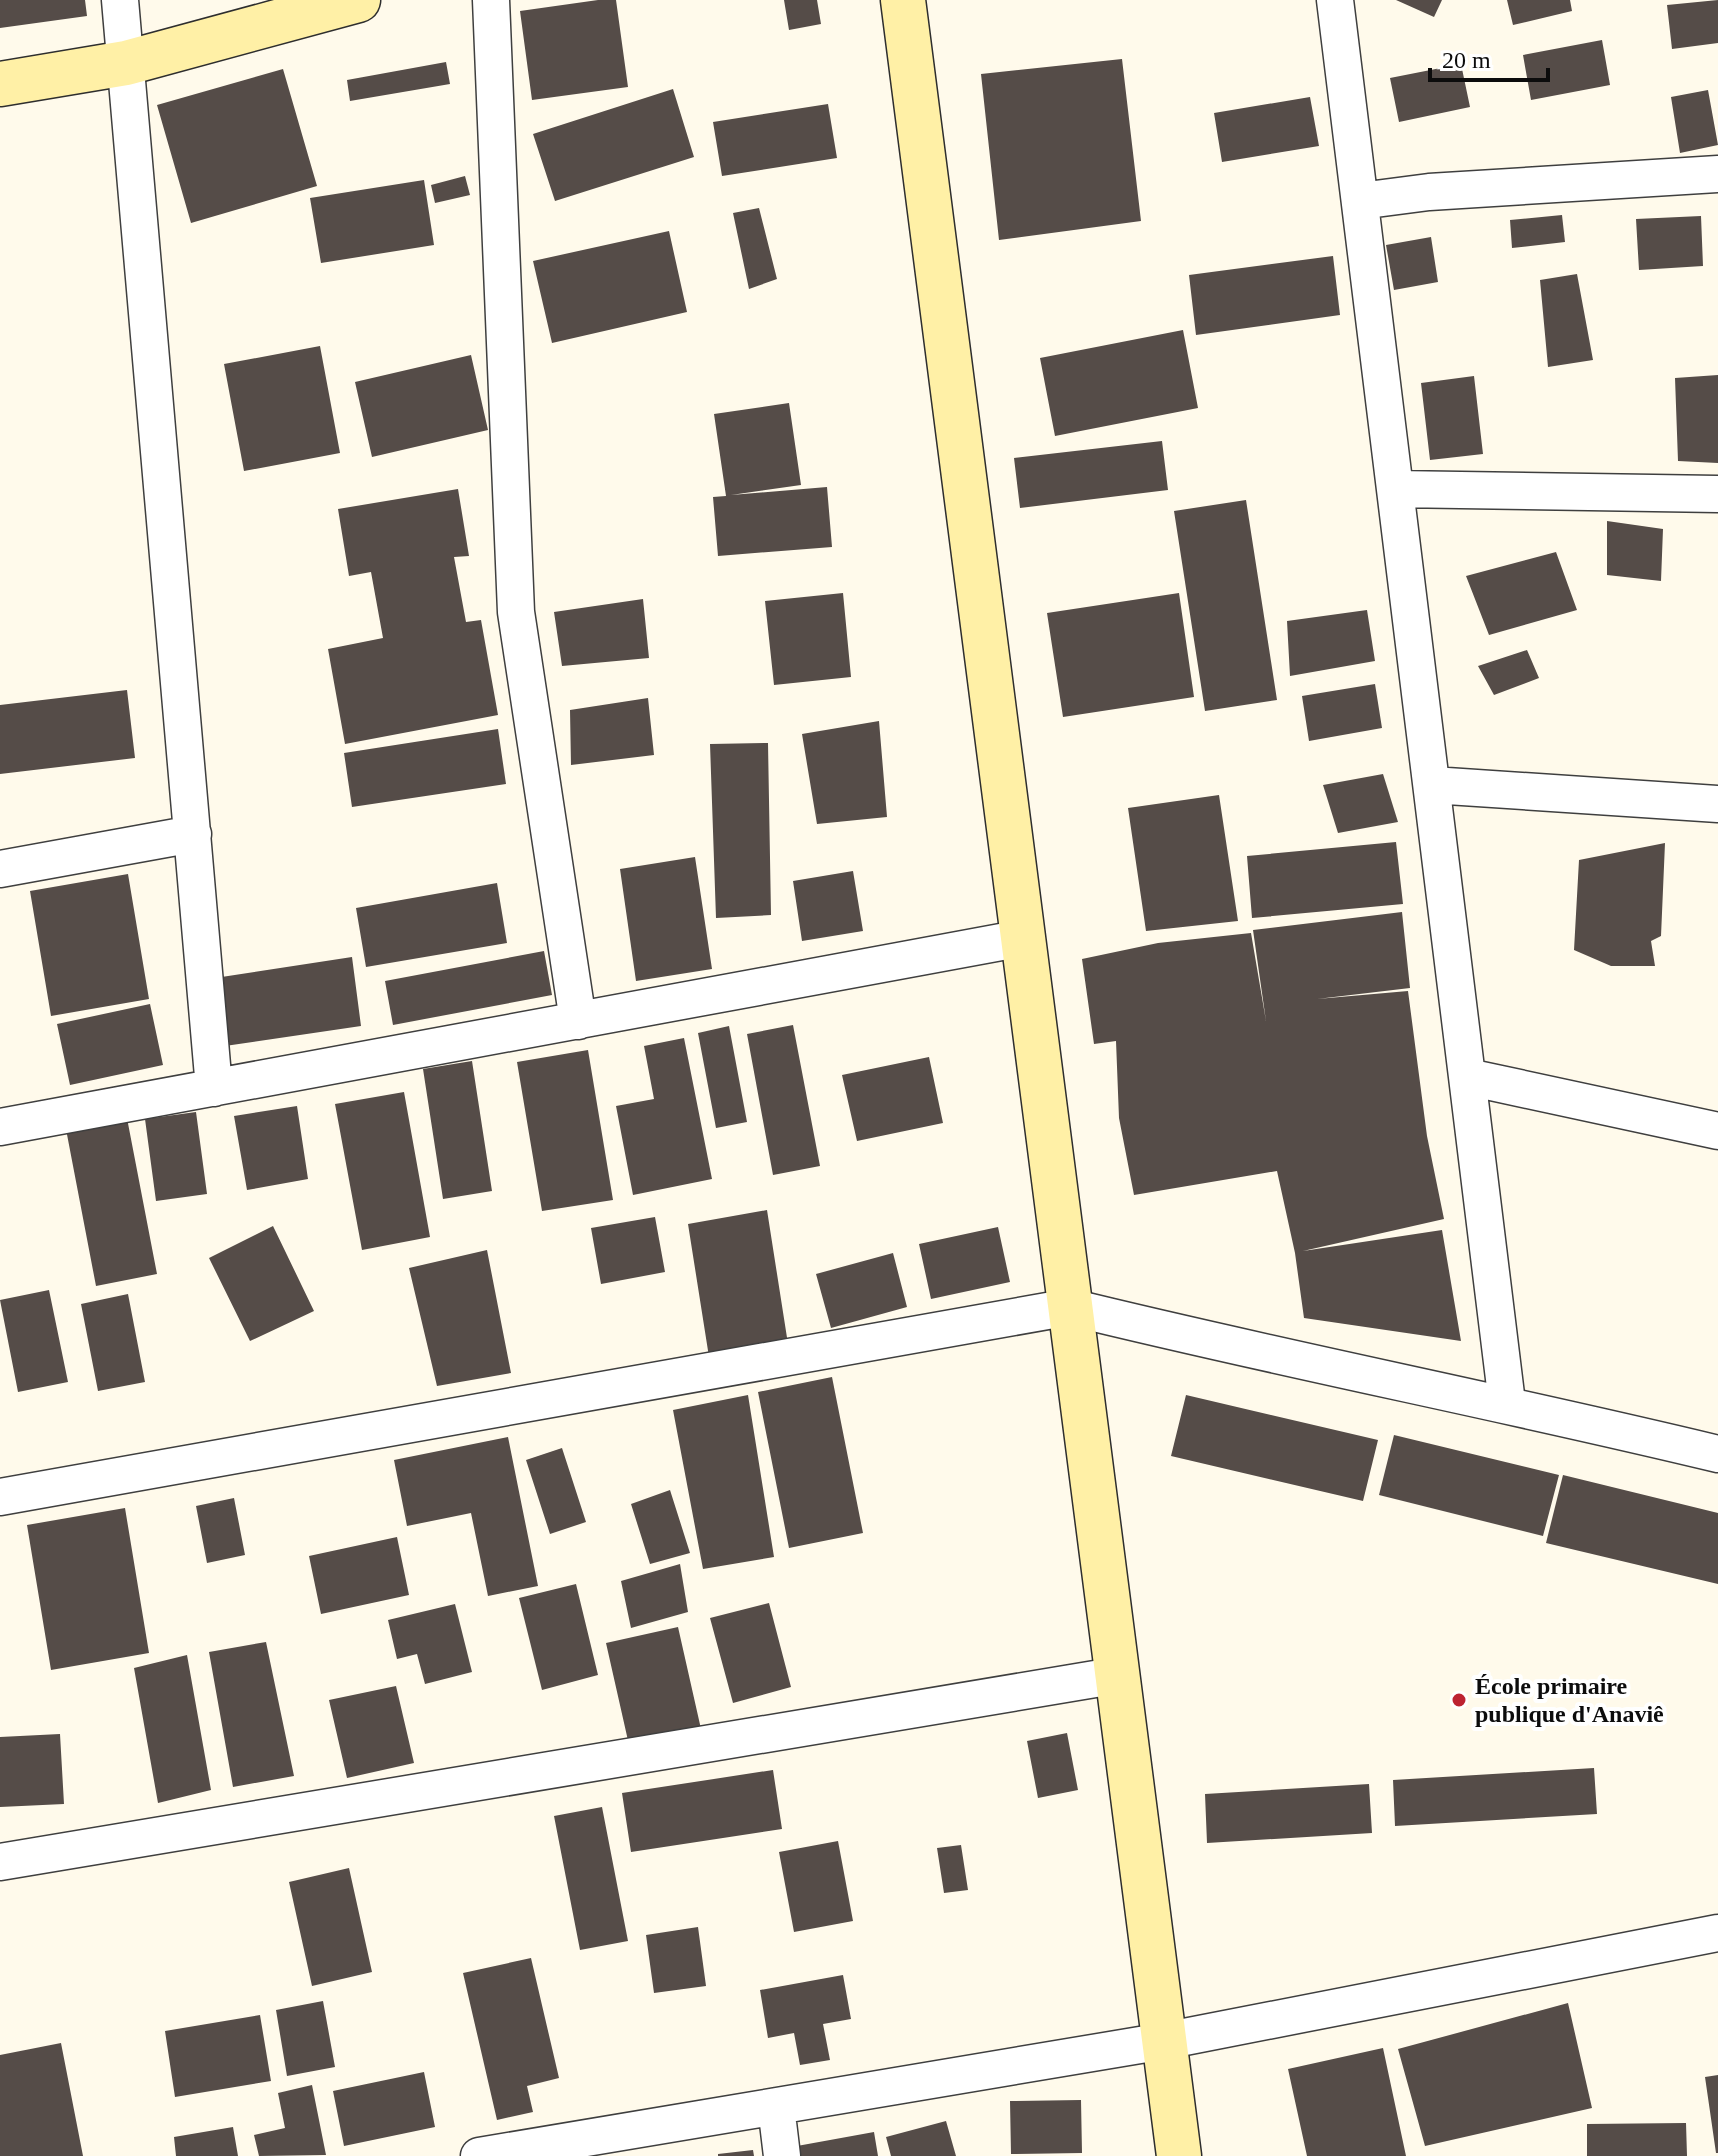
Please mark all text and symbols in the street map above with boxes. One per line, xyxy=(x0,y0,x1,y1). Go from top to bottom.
scale bar xyxy=(1430,32,1548,82)
text: 20 m xyxy=(1442,47,1491,73)
place label: École primaire publique d'Anaviê xyxy=(1475,1673,1664,1727)
marker: École primaire publique d'Anaviê xyxy=(1450,1691,1468,1709)

